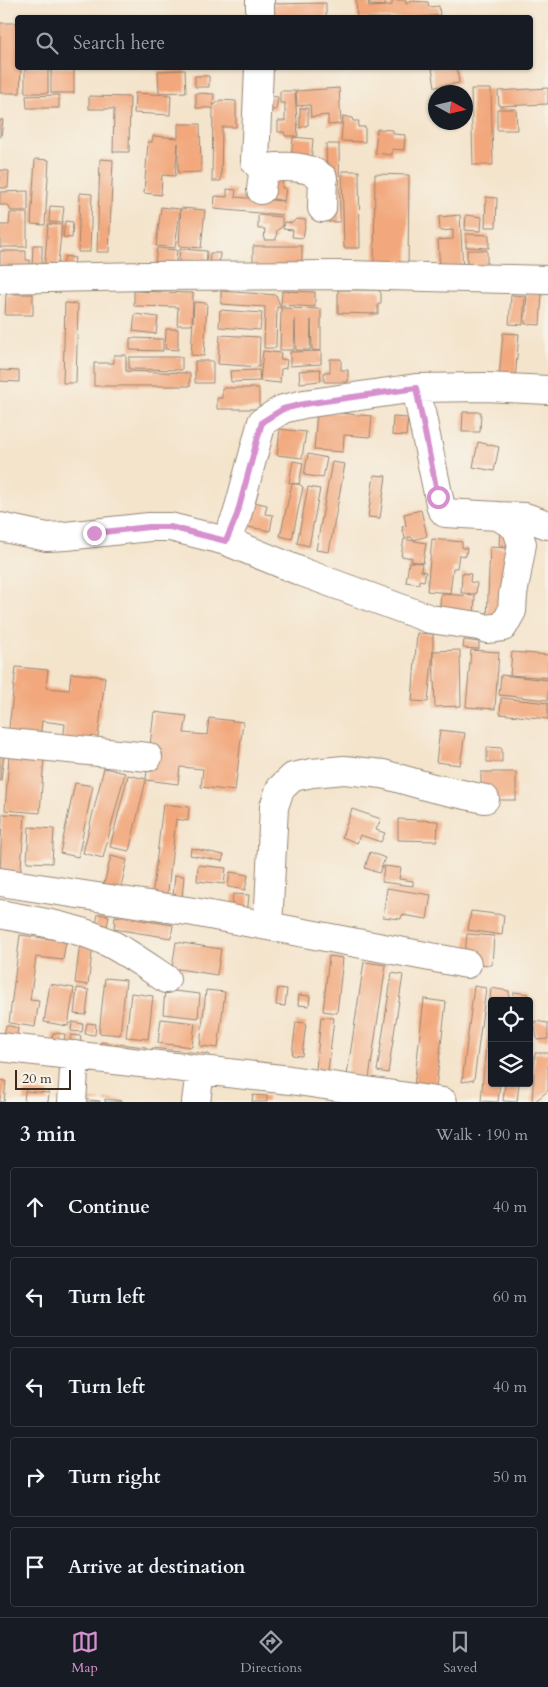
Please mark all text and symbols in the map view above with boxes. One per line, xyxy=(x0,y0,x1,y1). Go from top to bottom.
search box xyxy=(15,15,533,70)
icon: search xyxy=(33,29,61,57)
text: Search here xyxy=(73,30,165,56)
north arrow xyxy=(428,85,473,130)
route start xyxy=(427,486,450,509)
route end xyxy=(83,522,106,545)
map controls xyxy=(488,997,533,1087)
button: locate xyxy=(488,997,533,1042)
button: layers xyxy=(488,1042,533,1087)
scale bar xyxy=(15,1067,71,1090)
text: 20 m xyxy=(22,1069,52,1088)
text: 3 min xyxy=(20,1120,76,1149)
text: Walk · 190 m xyxy=(436,1124,528,1146)
icon: ahead xyxy=(21,1193,49,1221)
text: Continue xyxy=(68,1194,150,1220)
text: 40 m xyxy=(493,1196,527,1218)
icon: left xyxy=(21,1283,49,1311)
text: Turn left xyxy=(68,1284,145,1310)
text: 60 m xyxy=(493,1286,527,1308)
icon: left xyxy=(21,1373,49,1401)
text: Turn left xyxy=(68,1374,145,1400)
text: 40 m xyxy=(493,1376,527,1398)
icon: right xyxy=(21,1463,49,1491)
text: Turn right xyxy=(68,1464,160,1490)
text: 50 m xyxy=(493,1466,527,1488)
icon: arrive xyxy=(21,1553,49,1581)
text: Arrive at destination xyxy=(68,1554,245,1580)
tab: Map xyxy=(71,1628,99,1677)
tab: Directions xyxy=(240,1628,302,1677)
tab: Saved xyxy=(443,1628,477,1677)

